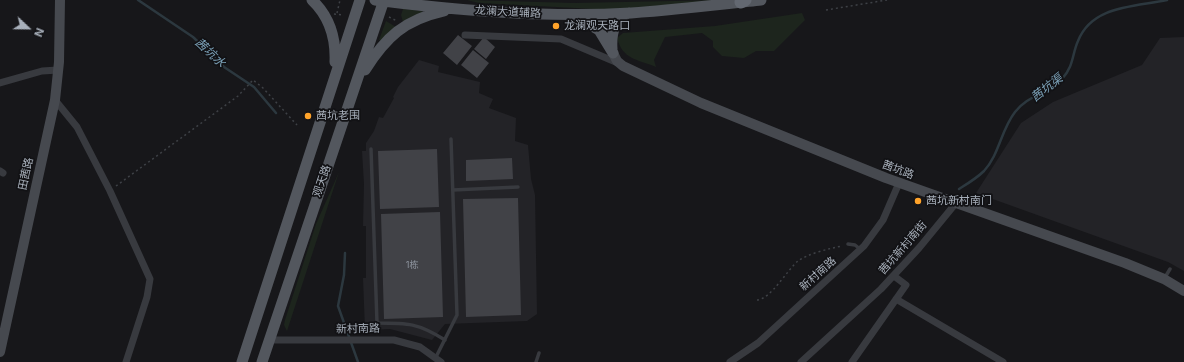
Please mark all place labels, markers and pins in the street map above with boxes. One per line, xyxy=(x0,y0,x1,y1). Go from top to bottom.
place label: 龙澜观天路口 xyxy=(564,19,630,33)
marker: 龙澜观天路口 xyxy=(551,21,561,31)
place label: 茜坑老围 xyxy=(316,109,360,123)
marker: 茜坑老围 xyxy=(303,111,313,121)
place label: 茜坑新村南门 xyxy=(926,194,992,208)
marker: 茜坑新村南门 xyxy=(913,196,923,206)

